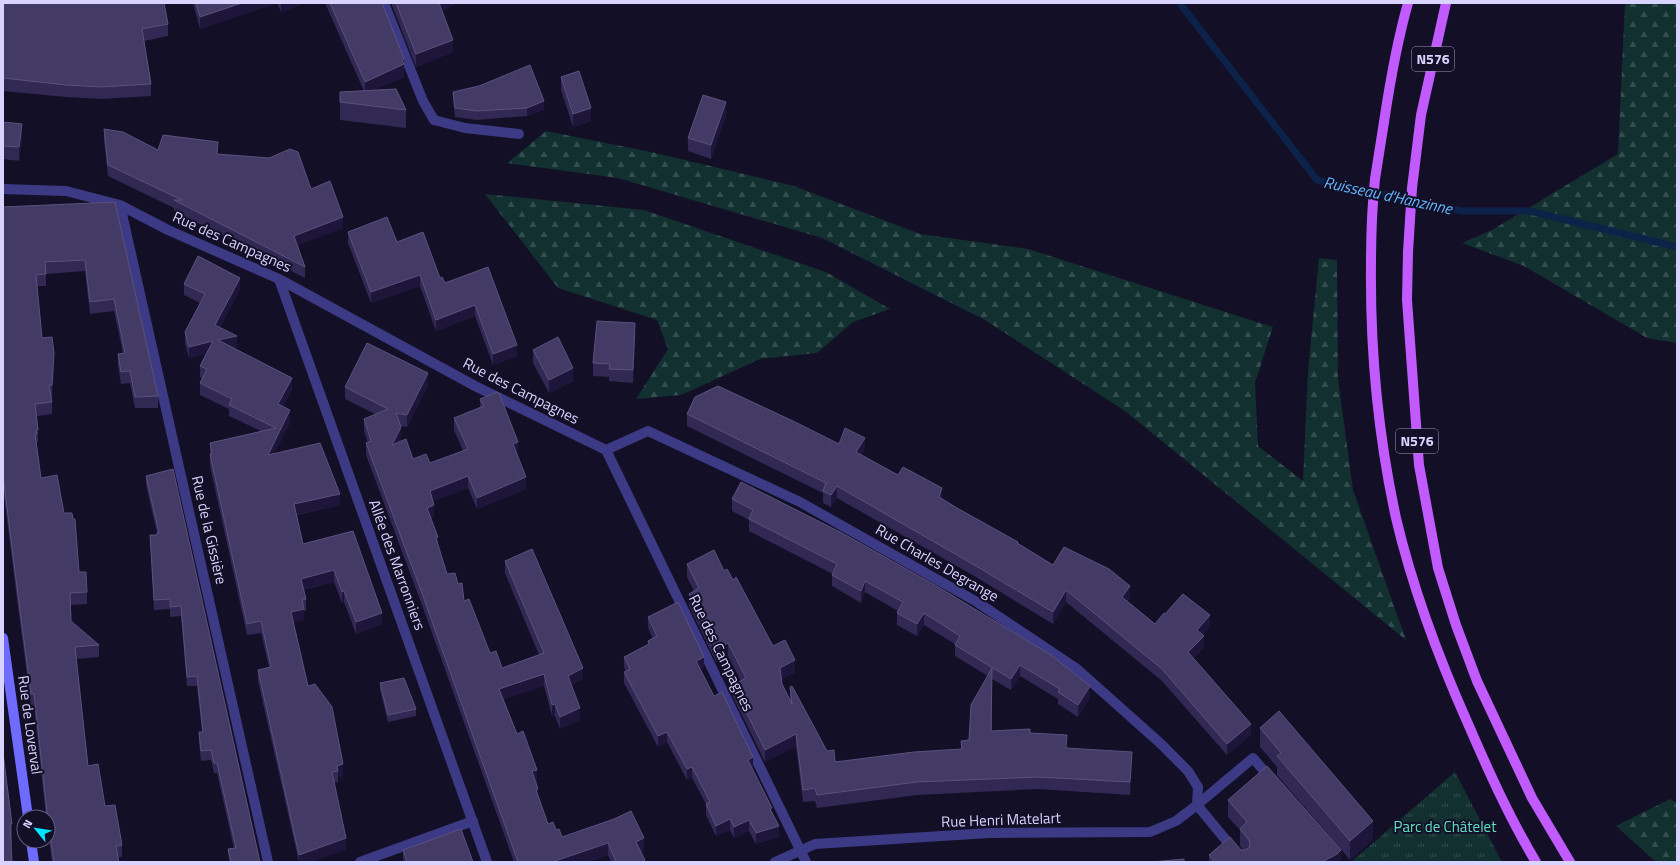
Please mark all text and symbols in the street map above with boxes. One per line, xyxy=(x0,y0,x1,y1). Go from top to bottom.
road number: N576 xyxy=(1412,47,1454,71)
water label: Ruisseau d'Hanzinne xyxy=(1322,170,1456,221)
street label: Rue des Campagnes xyxy=(169,205,295,278)
street label: Rue des Campagnes xyxy=(459,351,583,430)
road number: N576 xyxy=(1396,429,1438,453)
street label: Rue de la Gissière xyxy=(186,473,233,587)
street label: Allée des Marronniers xyxy=(363,496,432,633)
street label: Rue Charles Degrange xyxy=(871,518,1003,607)
street label: Rue des Campagnes xyxy=(683,590,760,715)
street label: Rue de Loverval xyxy=(12,674,49,776)
street label: Rue Henri Matelart xyxy=(941,806,1062,833)
north arrow xyxy=(16,809,56,849)
park label: Parc de Châtelet xyxy=(1394,815,1497,838)
text: N xyxy=(19,817,36,831)

